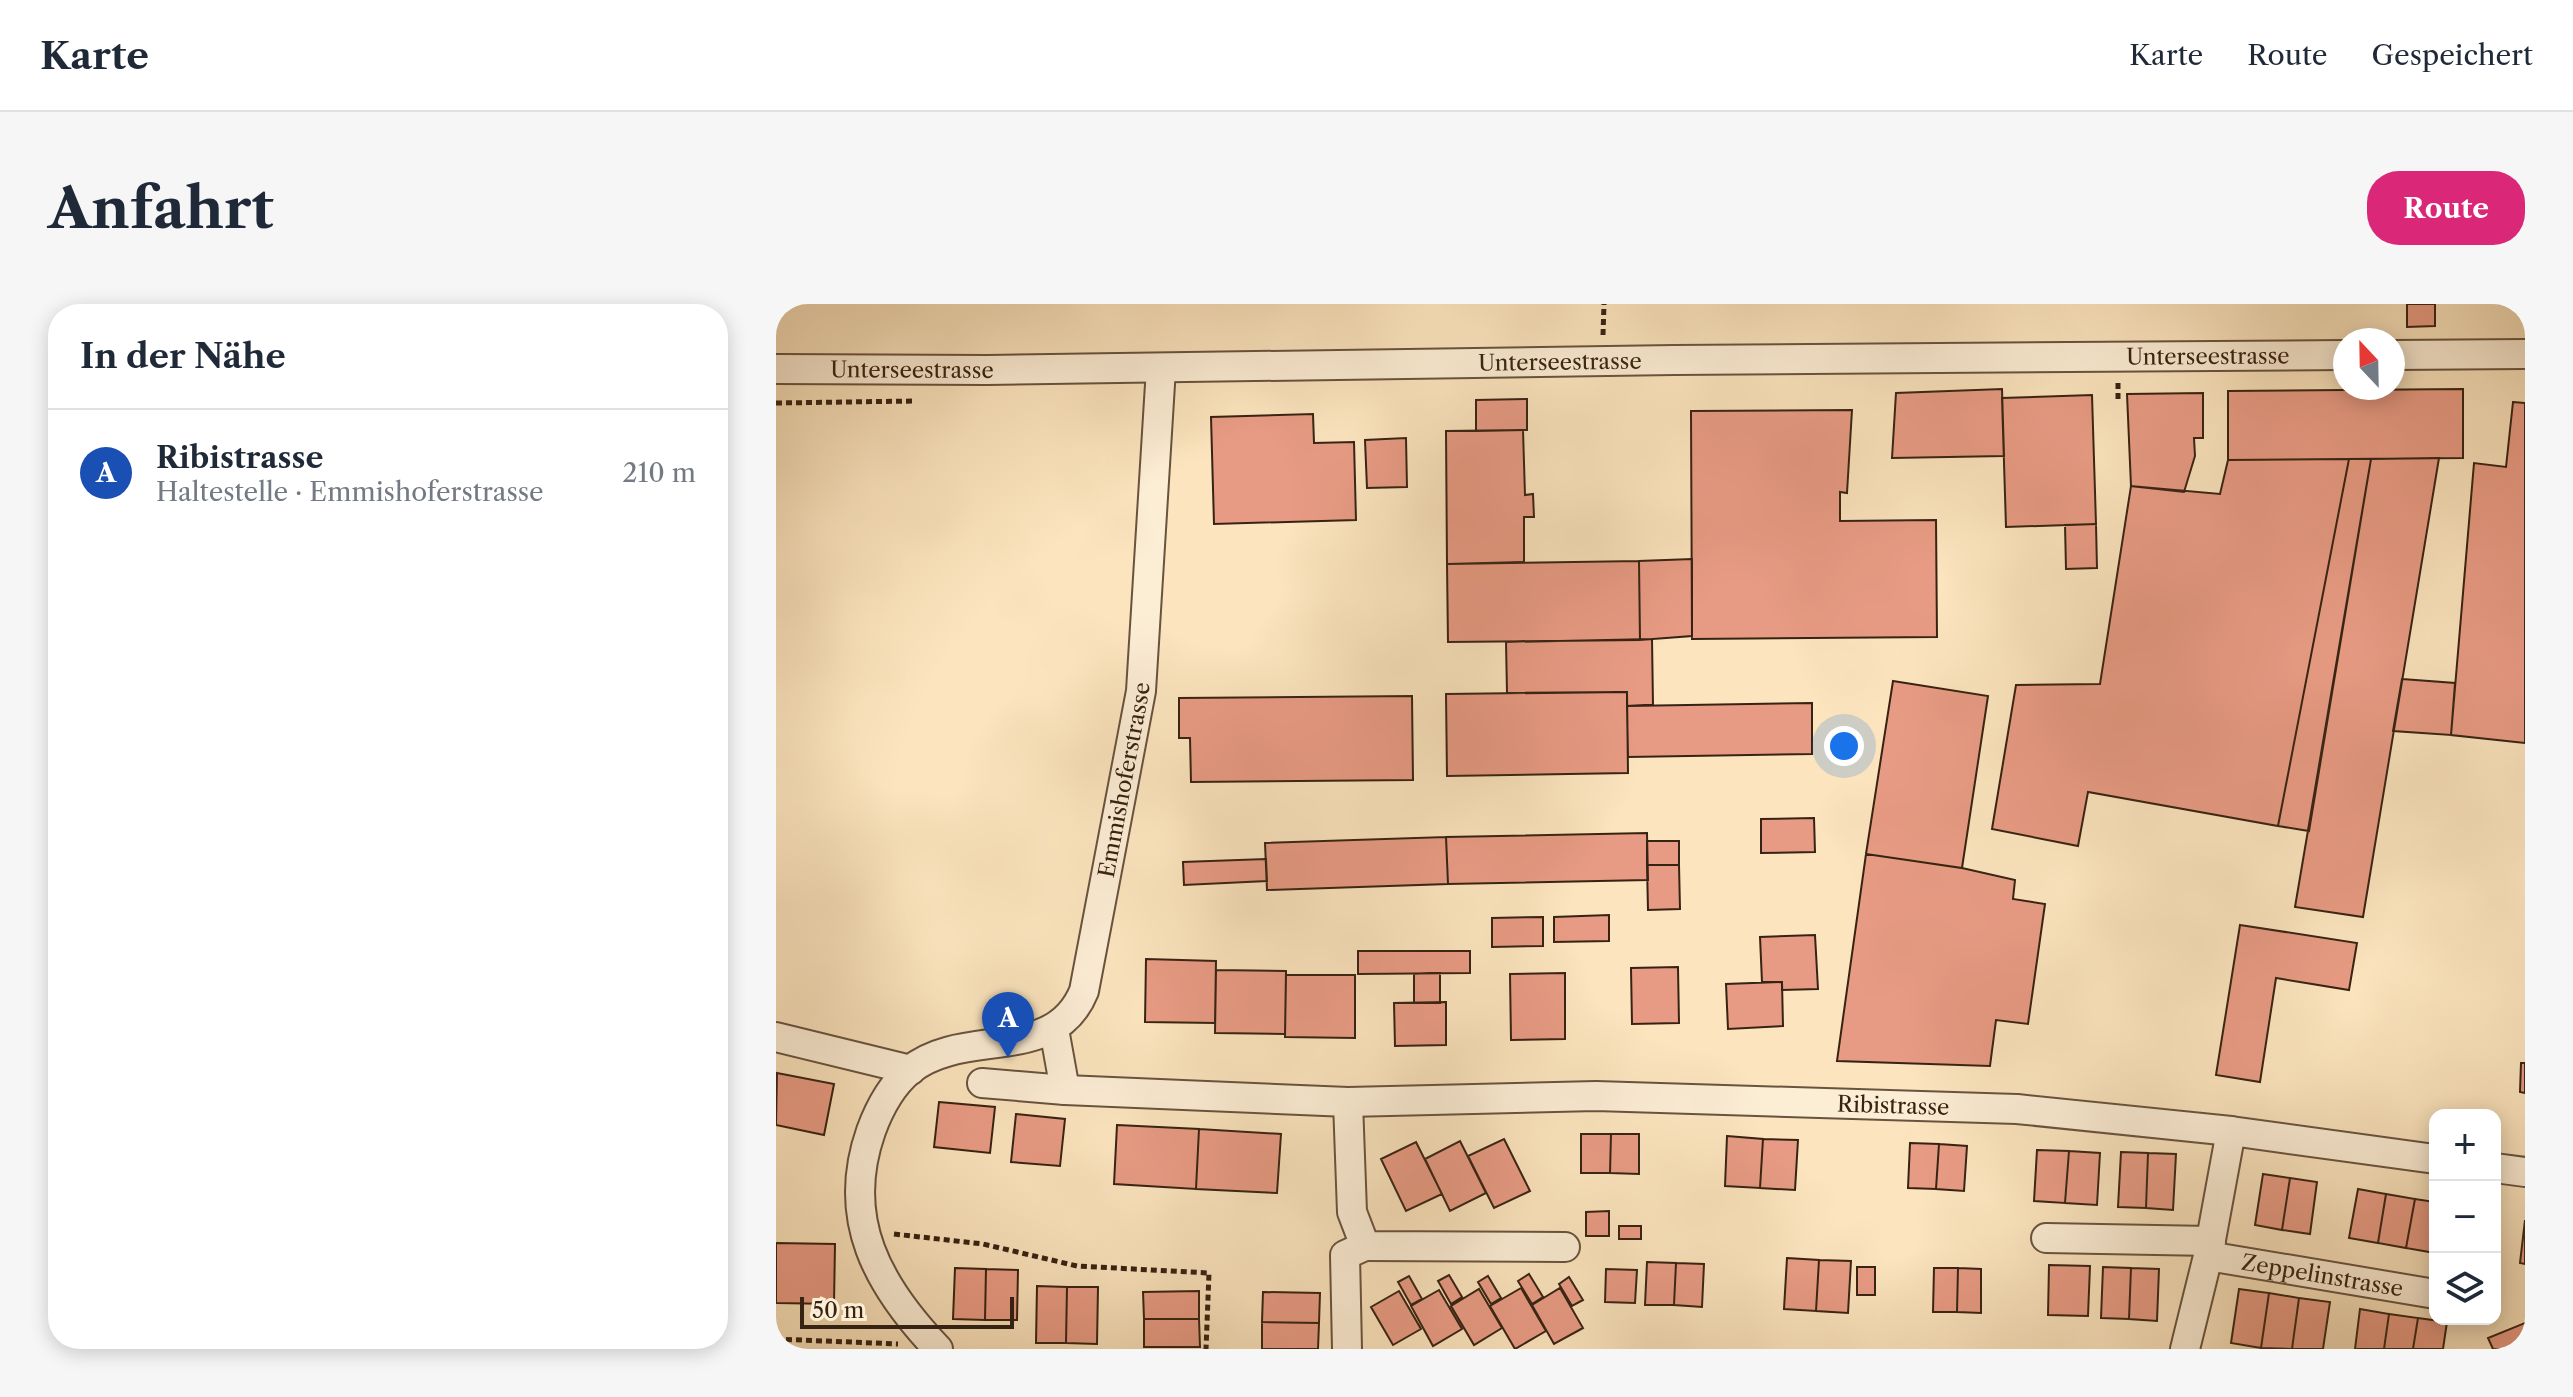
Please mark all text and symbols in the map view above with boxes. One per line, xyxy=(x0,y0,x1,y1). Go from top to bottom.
text: Karte xyxy=(40,32,149,79)
text: Karte xyxy=(2129,38,2203,72)
text: Route xyxy=(2247,38,2328,72)
text: Gespeichert xyxy=(2372,38,2533,72)
button: Route xyxy=(2367,171,2525,245)
text: Anfahrt xyxy=(48,174,274,243)
north arrow xyxy=(2333,328,2405,400)
text: In der Nähe xyxy=(80,335,286,377)
street label: Unterseestrasse xyxy=(2126,342,2290,371)
street label: Unterseestrasse xyxy=(1478,347,1642,377)
street label: Unterseestrasse xyxy=(830,356,994,384)
text: Ribistrasse xyxy=(156,439,323,476)
text: A xyxy=(96,457,116,489)
text: 210 m xyxy=(623,457,696,489)
text: Haltestelle · Emmishoferstrasse xyxy=(156,476,544,508)
street label: Emmishoferstrasse xyxy=(1093,681,1156,880)
your location xyxy=(1824,726,1864,766)
pin: A xyxy=(982,992,1034,1058)
street label: Ribistrasse xyxy=(1837,1090,1950,1121)
map controls xyxy=(2429,1109,2501,1325)
button: + xyxy=(2429,1109,2501,1181)
button: − xyxy=(2429,1181,2501,1253)
street label: Zeppelinstrasse xyxy=(2240,1249,2405,1302)
button: layers xyxy=(2429,1253,2501,1325)
scale bar xyxy=(800,1293,1014,1329)
text: 50 m xyxy=(812,1297,864,1324)

